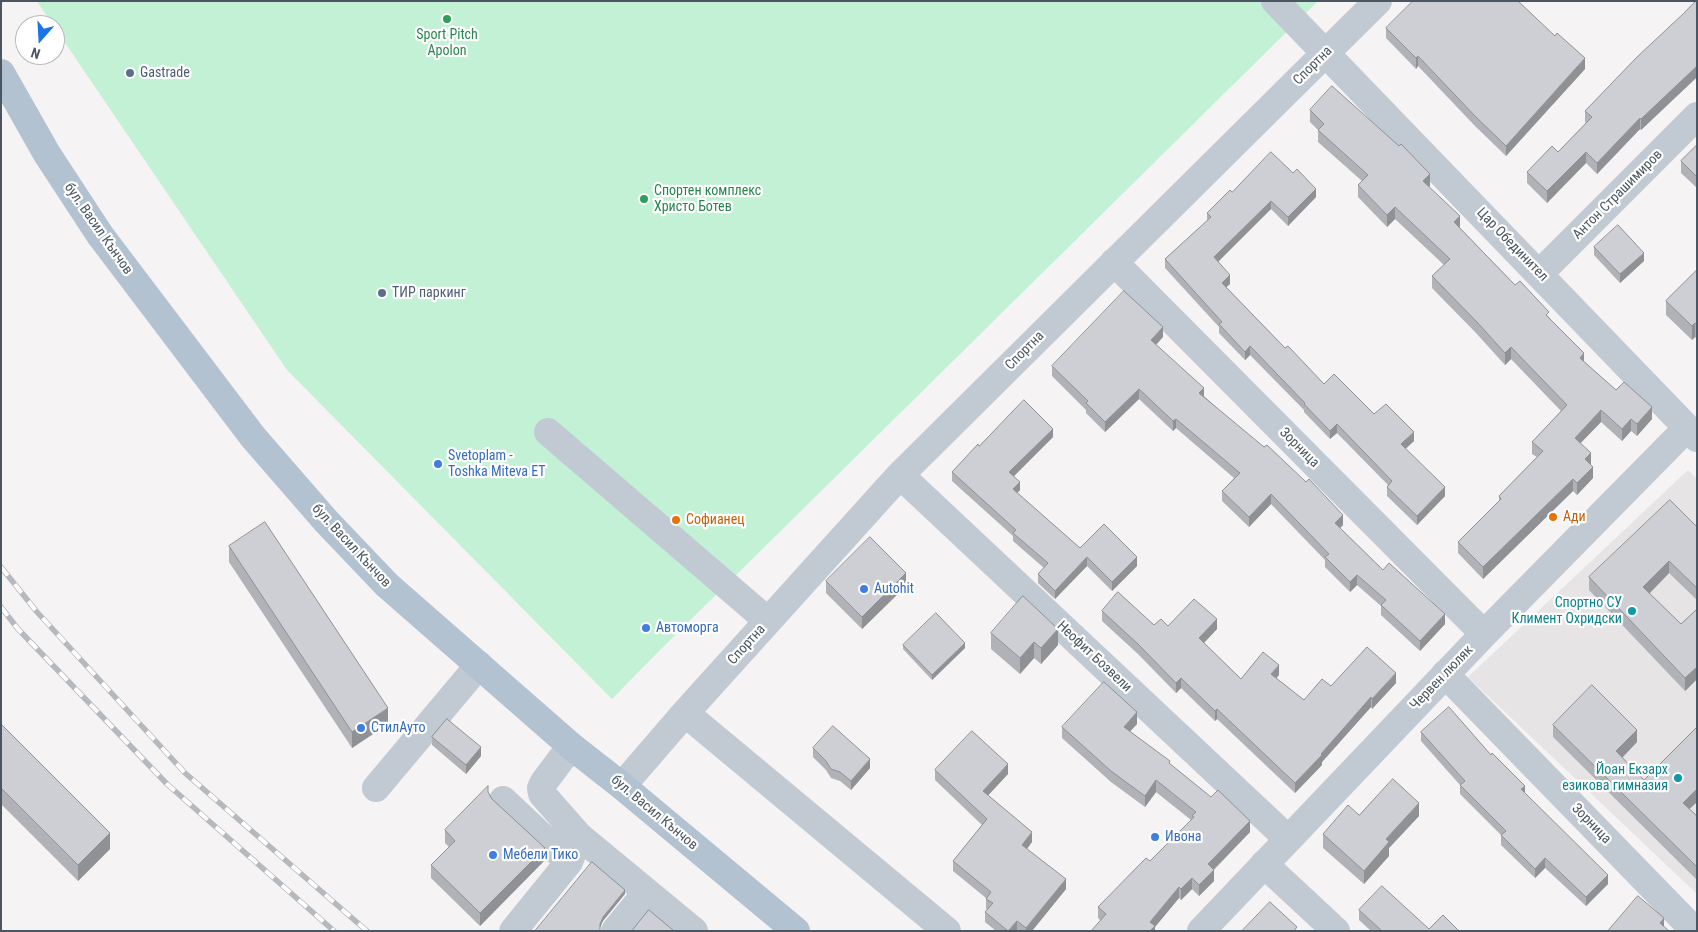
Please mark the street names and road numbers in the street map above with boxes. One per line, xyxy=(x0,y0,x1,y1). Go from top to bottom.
street label: Спортна xyxy=(1290,43,1336,89)
street label: Антон Страшимиров xyxy=(1570,147,1666,243)
street label: бул. Васил Кънчов xyxy=(60,180,136,278)
street label: Цар Обединител xyxy=(1473,205,1551,285)
street label: Спортна xyxy=(1002,328,1048,374)
street label: Зорница xyxy=(1276,425,1322,471)
street label: бул. Васил Кънчов xyxy=(308,501,394,591)
street label: Неофит Бозвели xyxy=(1053,618,1135,696)
street label: Спортна xyxy=(725,621,769,669)
street label: Червен люляк xyxy=(1407,642,1477,714)
street label: бул. Васил Кънчов xyxy=(607,772,701,854)
street label: Зорница xyxy=(1568,800,1614,848)

